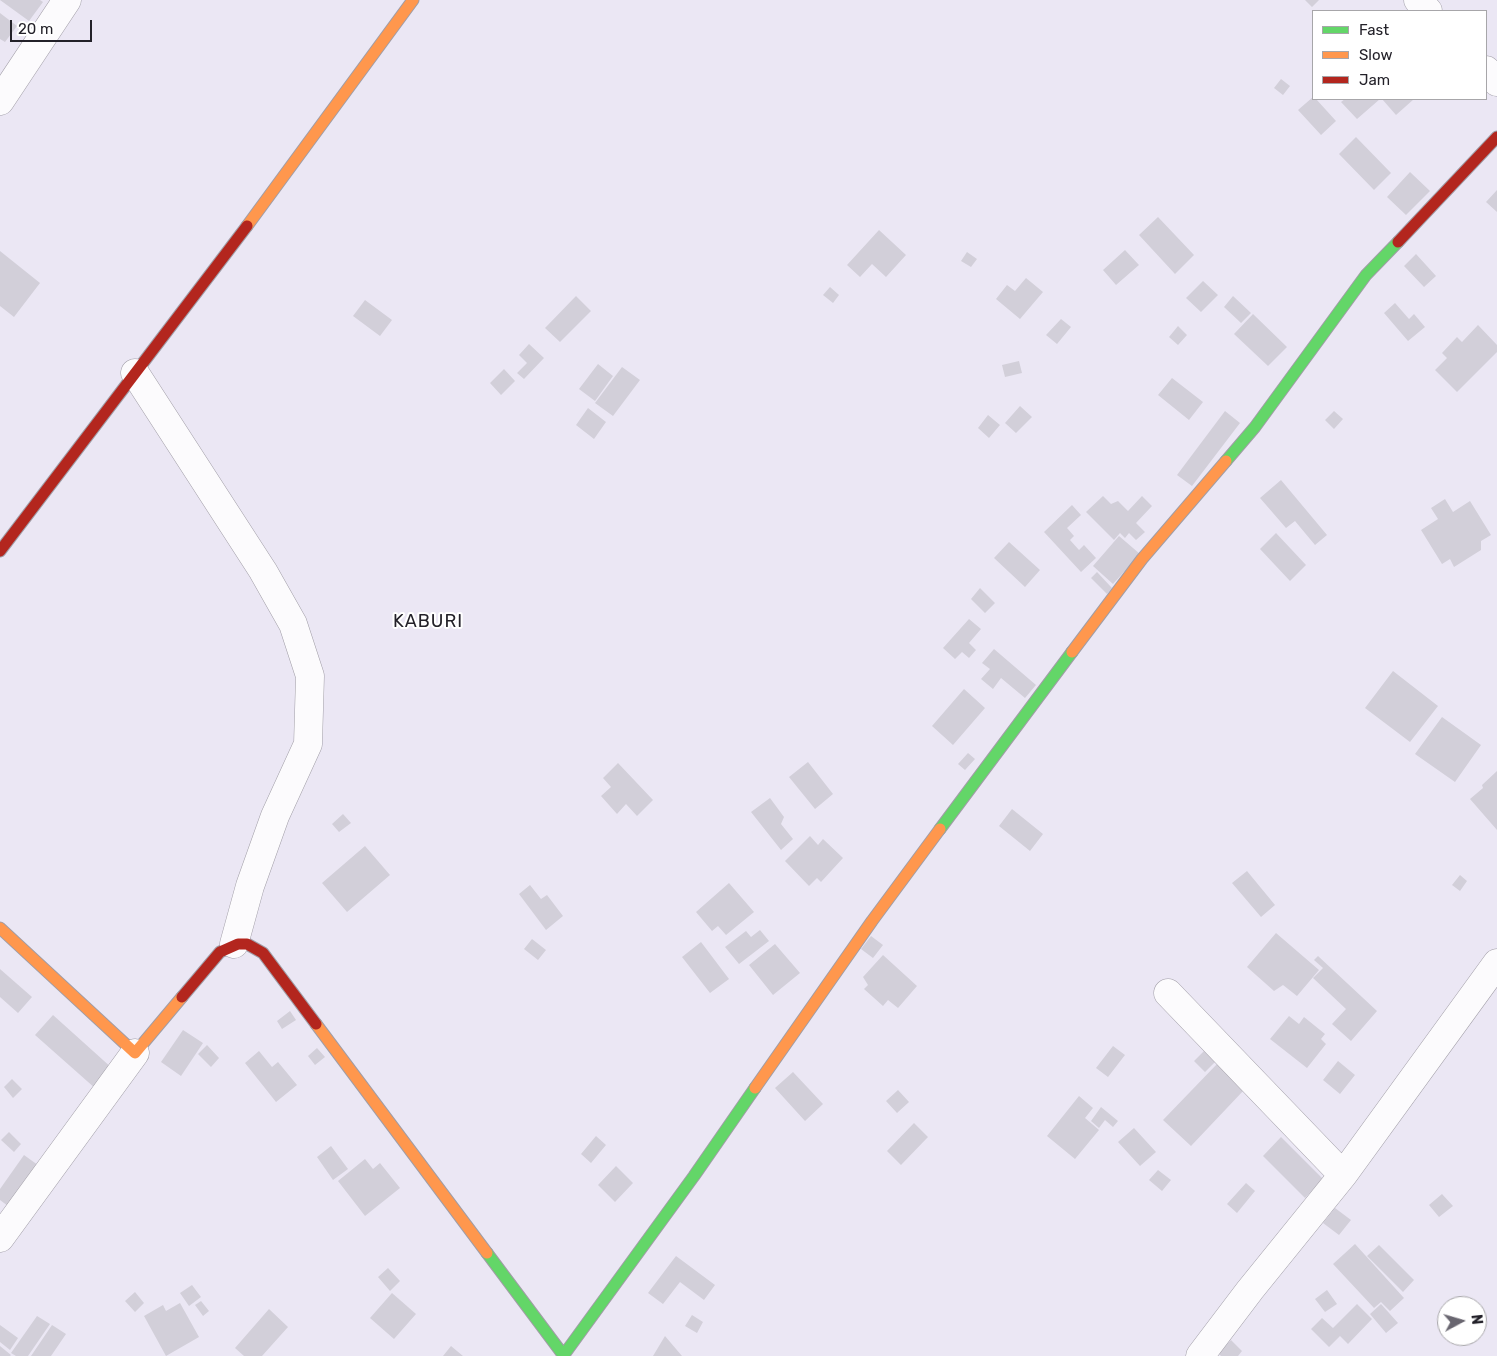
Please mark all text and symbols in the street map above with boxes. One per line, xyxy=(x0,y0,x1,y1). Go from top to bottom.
scale bar xyxy=(12,10,95,42)
legend xyxy=(1312,10,1487,100)
text: 20 m xyxy=(18,20,53,38)
text: Fast xyxy=(1359,21,1389,39)
text: Slow xyxy=(1359,46,1392,64)
text: Jam xyxy=(1359,71,1390,89)
district label: KABURI xyxy=(392,611,464,633)
north arrow xyxy=(1437,1296,1487,1346)
text: N xyxy=(1467,1314,1485,1325)

